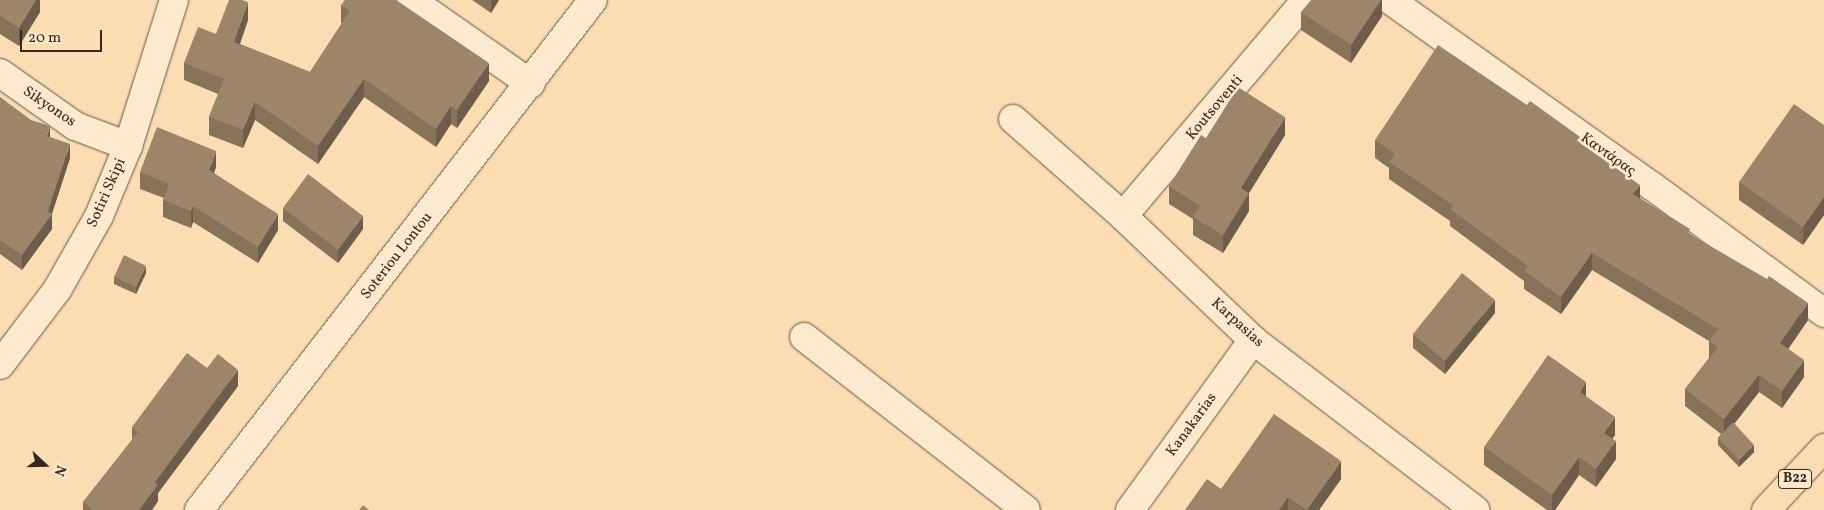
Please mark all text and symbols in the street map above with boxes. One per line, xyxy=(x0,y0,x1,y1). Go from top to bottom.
scale bar xyxy=(22,20,105,52)
text: 20 m xyxy=(28,28,61,49)
street label: Koutsoventi xyxy=(1183,72,1247,144)
street label: Sikyonos xyxy=(19,83,79,131)
street label: Καντάρας xyxy=(1577,129,1639,181)
street label: Sotiri Skipi xyxy=(84,156,130,230)
street label: Soteriou Lontou xyxy=(357,209,437,303)
street label: Karpasias xyxy=(1207,295,1267,351)
street label: Kanakarias xyxy=(1163,390,1221,460)
north arrow xyxy=(20,440,70,490)
text: N xyxy=(49,462,70,479)
road number: B22 xyxy=(1778,468,1812,490)

